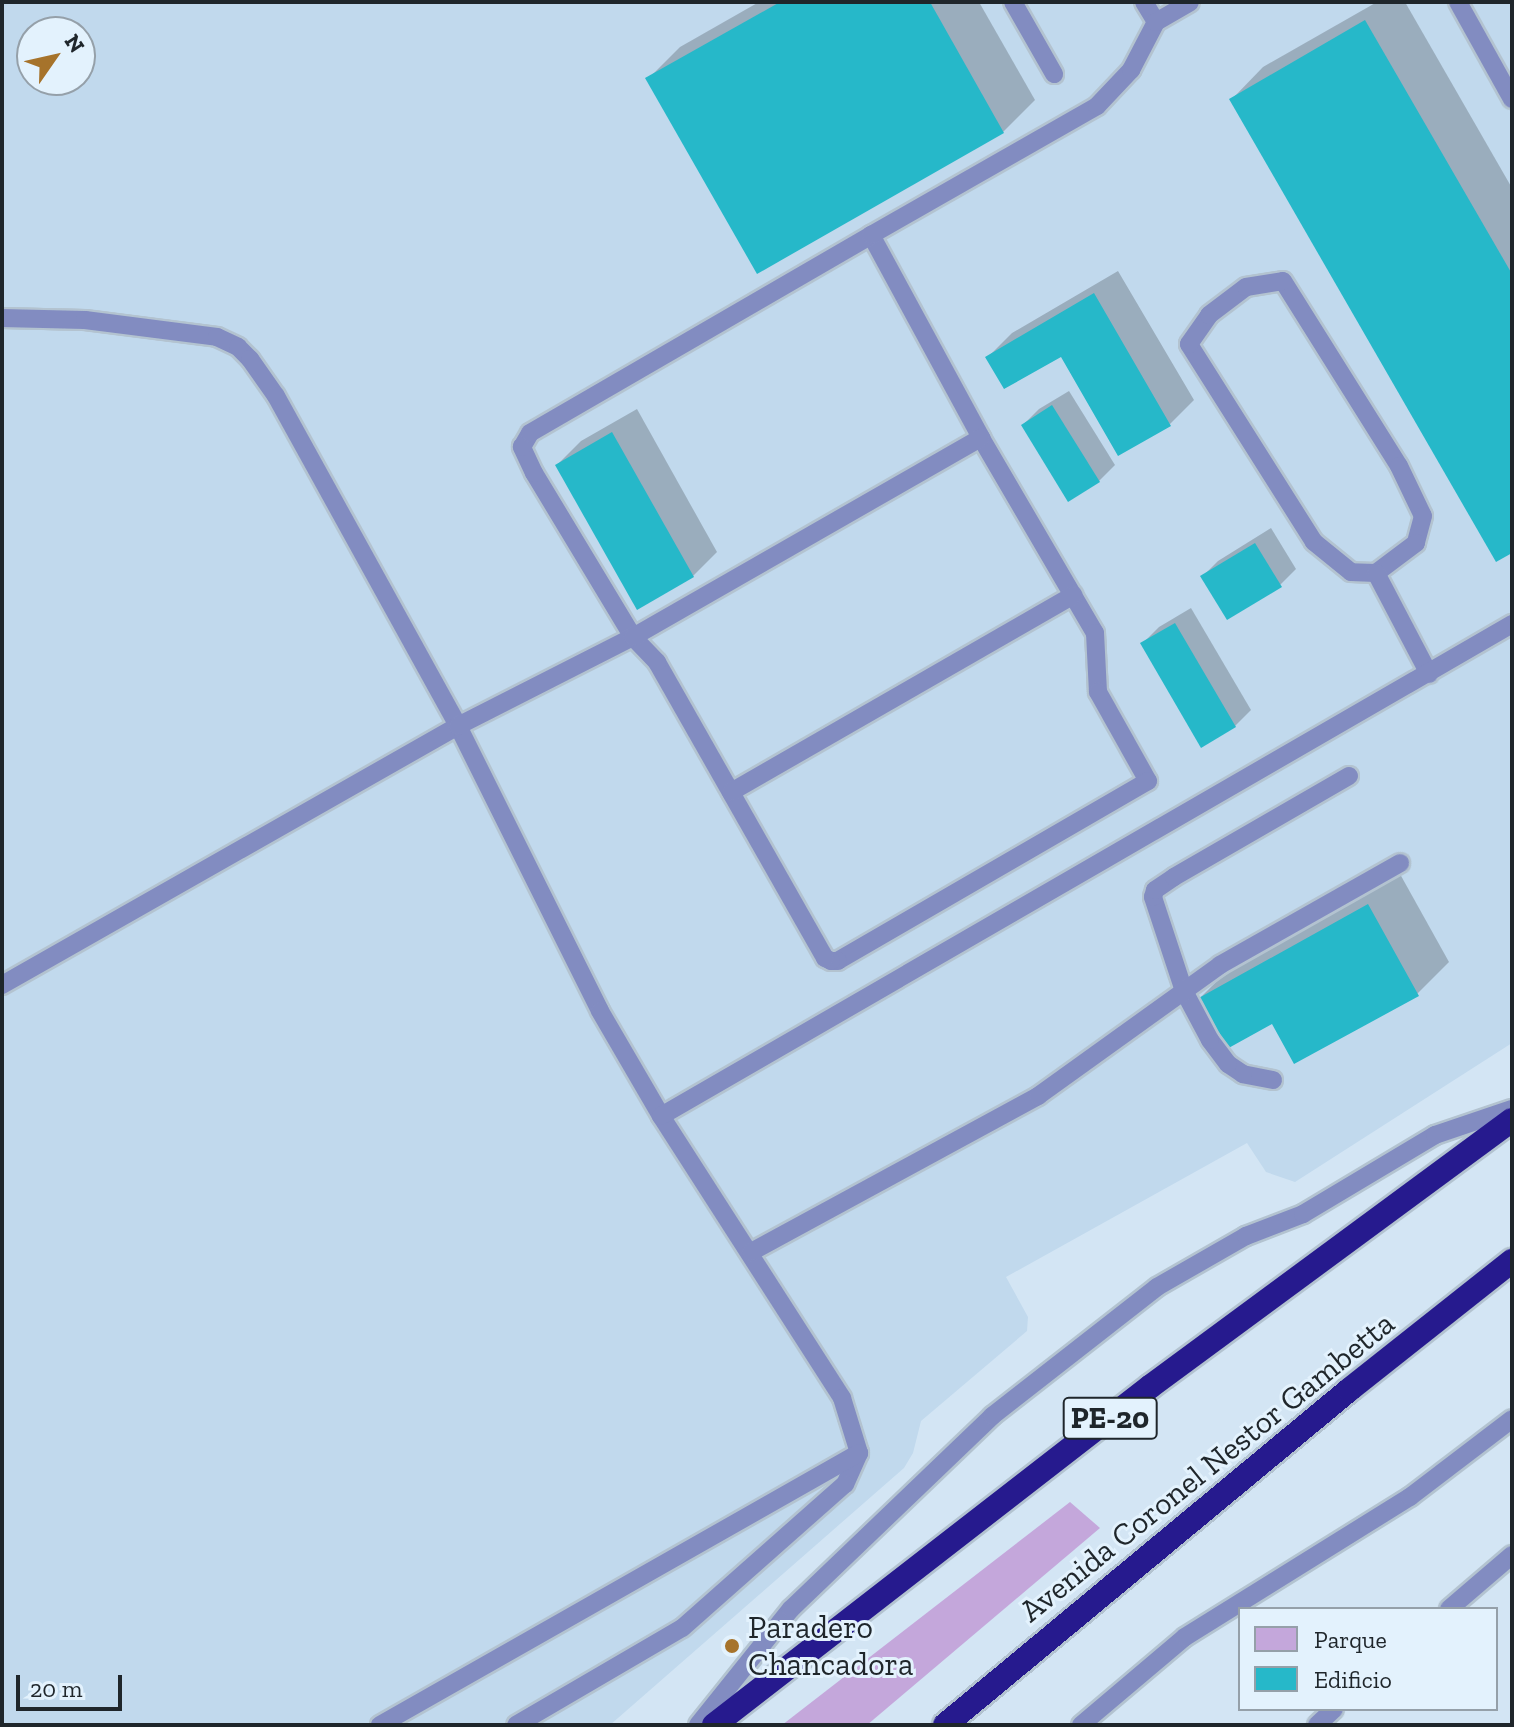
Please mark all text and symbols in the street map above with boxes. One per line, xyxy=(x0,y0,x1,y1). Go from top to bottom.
north arrow xyxy=(16,16,96,96)
text: N xyxy=(59,29,91,58)
street label: Avenida Coronel Nestor Gambetta xyxy=(1012,1304,1402,1630)
road number: PE-20 xyxy=(1062,1392,1158,1444)
legend xyxy=(1238,1607,1498,1711)
place label: Paradero Chancadora xyxy=(748,1609,914,1684)
text: Parque xyxy=(1314,1625,1387,1654)
marker: Paradero Chancadora xyxy=(723,1637,741,1655)
scale bar xyxy=(20,1659,126,1709)
text: Edificio xyxy=(1314,1665,1392,1694)
text: 20 m xyxy=(30,1674,82,1703)

